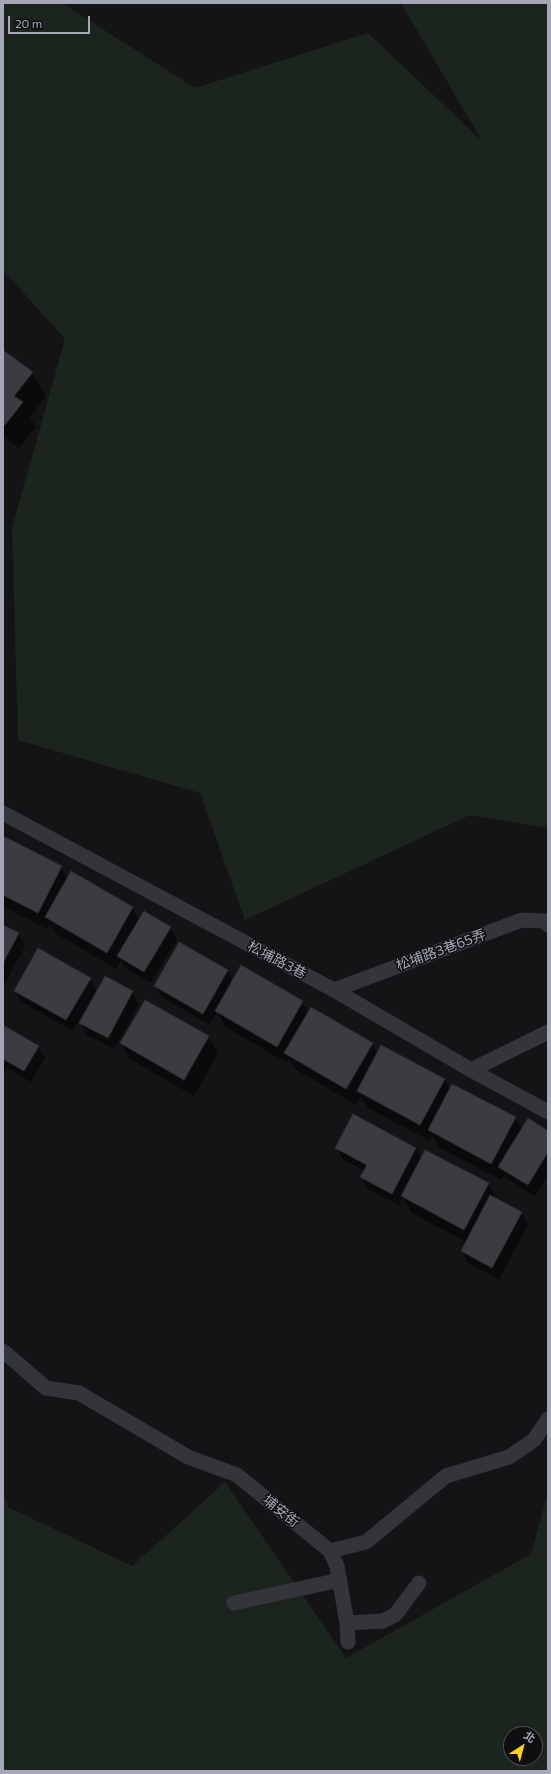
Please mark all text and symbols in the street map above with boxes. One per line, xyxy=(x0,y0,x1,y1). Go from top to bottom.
scale bar xyxy=(10,8,92,34)
text: 20 m xyxy=(15,16,42,30)
street label: 松埔路3巷65弄 xyxy=(394,926,488,974)
street label: 松埔路3巷 xyxy=(245,938,309,982)
street label: 埔安街 xyxy=(259,1491,303,1531)
north arrow xyxy=(503,1726,543,1766)
text: 北 xyxy=(521,1728,538,1745)

